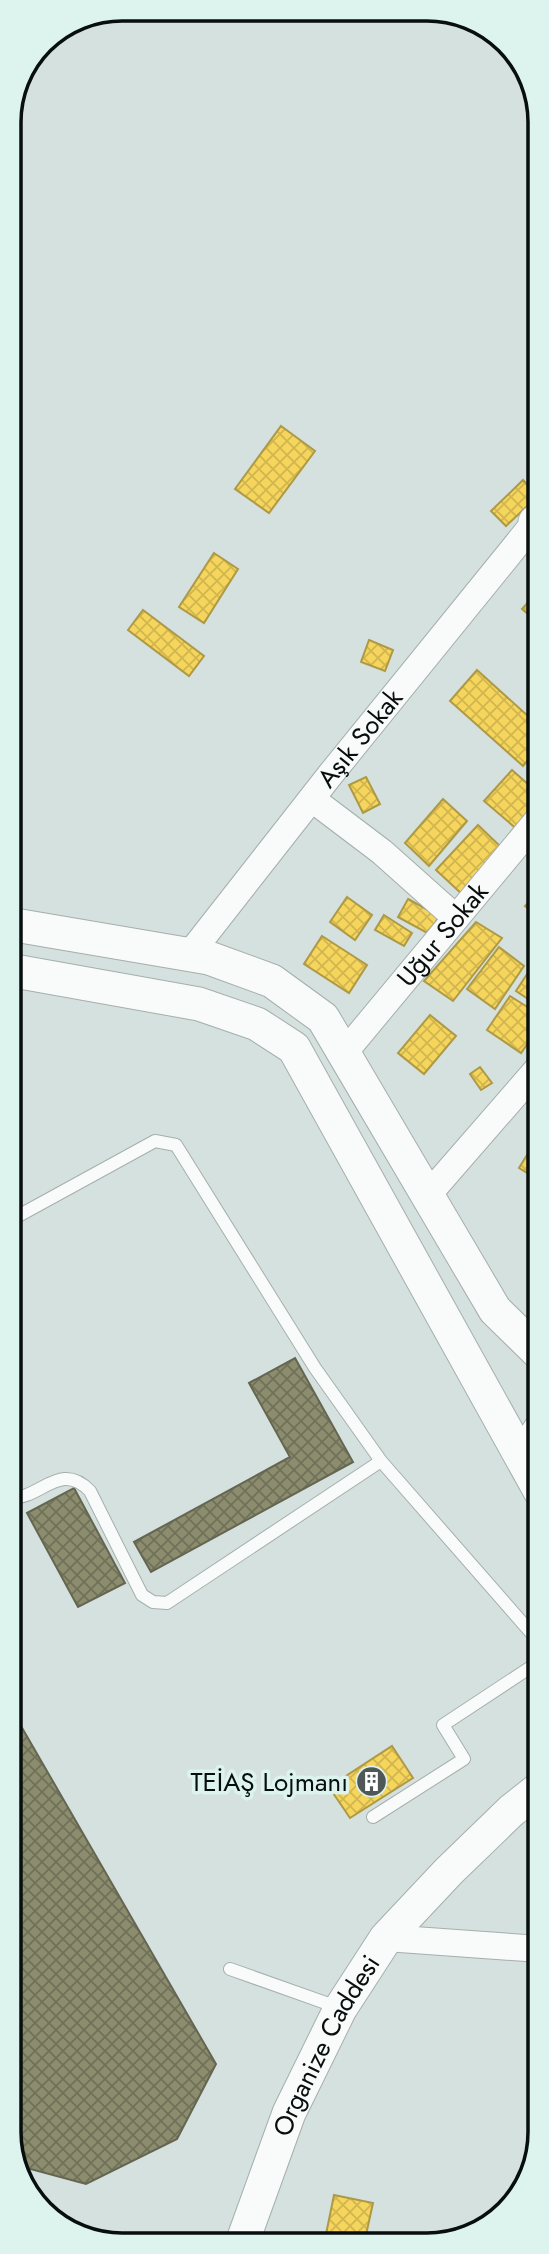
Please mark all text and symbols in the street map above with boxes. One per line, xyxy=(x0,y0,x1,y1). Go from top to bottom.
street label: Aşık Sokak xyxy=(308,680,412,796)
street label: Uğur Sokak xyxy=(388,874,497,995)
place label: TEİAŞ Lojmanı xyxy=(190,1763,348,1801)
building icon: TEİAŞ Lojmanı xyxy=(354,1765,388,1799)
street label: Organize Caddesi xyxy=(263,1947,389,2141)

